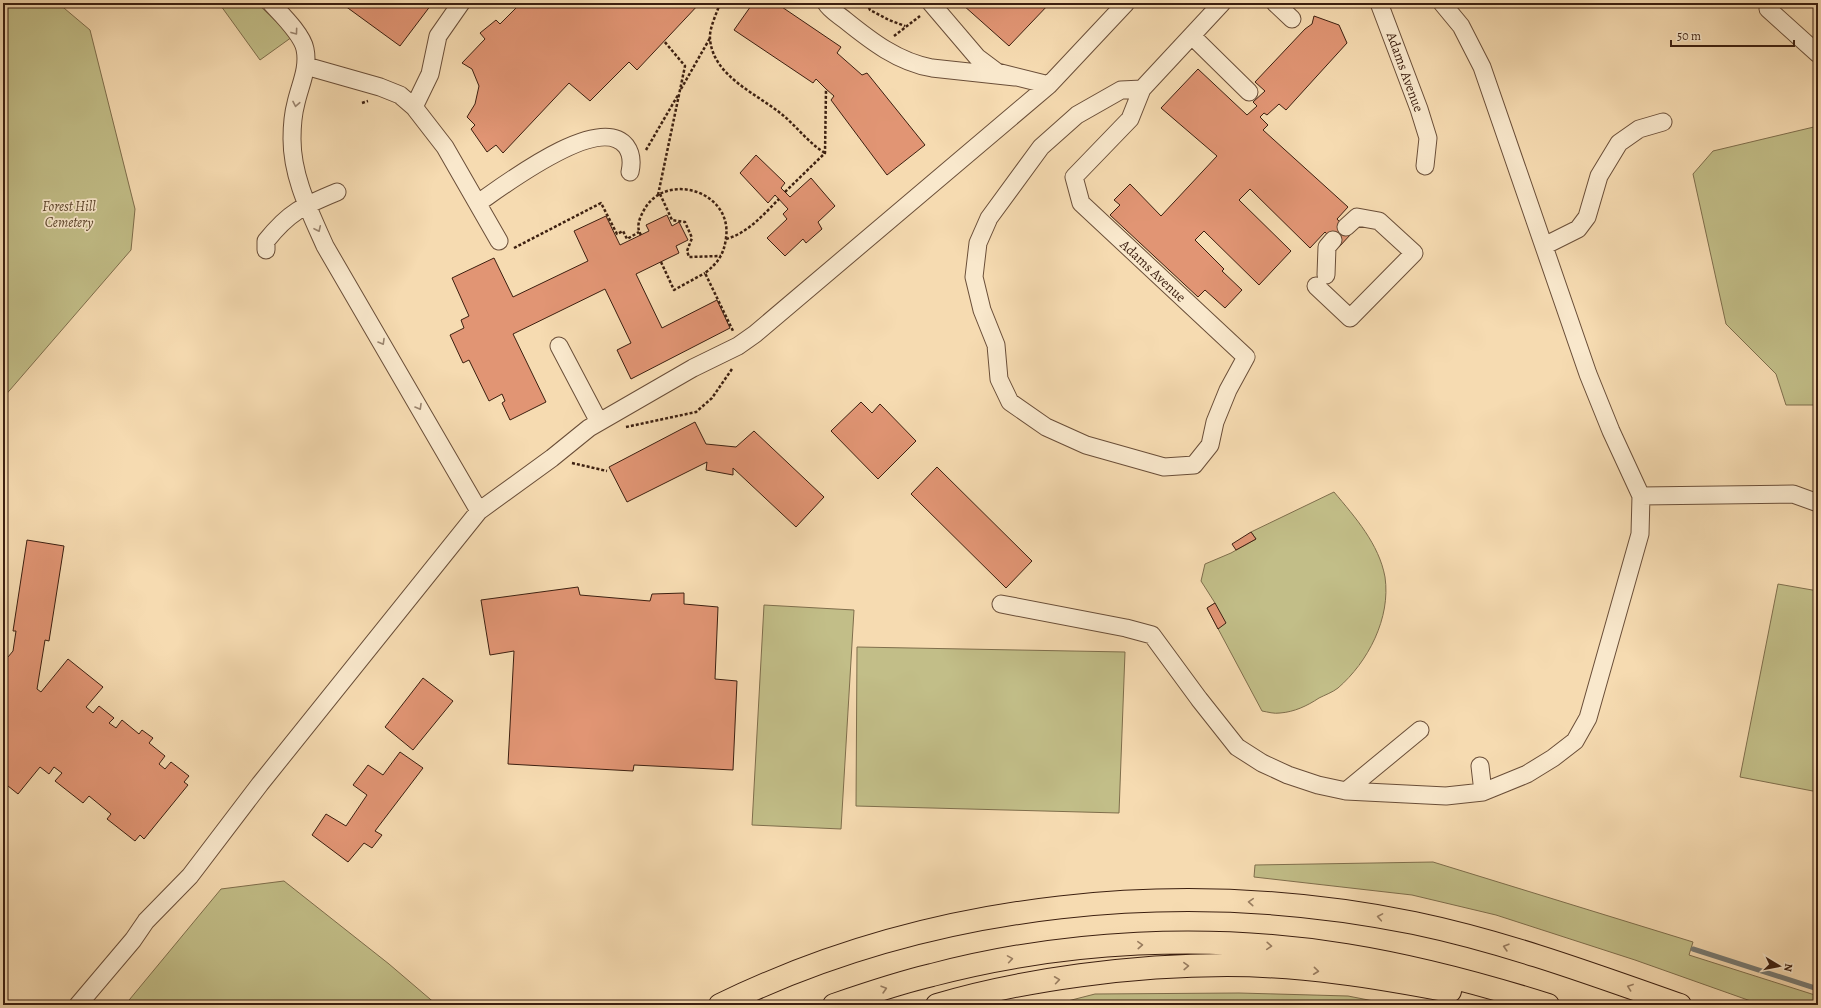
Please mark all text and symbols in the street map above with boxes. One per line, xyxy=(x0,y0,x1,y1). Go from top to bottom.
scale bar xyxy=(1671,22,1794,48)
one-way arrow xyxy=(290,27,297,34)
street label: Adams Avenue xyxy=(1381,28,1428,115)
text: 50 m xyxy=(1677,28,1701,44)
one-way arrow xyxy=(292,101,301,107)
park label: Forest Hill Cemetery xyxy=(42,197,96,232)
one-way arrow xyxy=(313,225,321,232)
street label: Adams Avenue xyxy=(1115,235,1190,307)
one-way arrow xyxy=(377,338,384,345)
one-way arrow xyxy=(415,403,422,410)
one-way arrow xyxy=(1248,897,1254,906)
one-way arrow xyxy=(1377,913,1383,922)
one-way arrow xyxy=(1136,940,1143,949)
one-way arrow xyxy=(1266,942,1272,951)
one-way arrow xyxy=(1503,943,1510,952)
north arrow xyxy=(1759,946,1799,986)
one-way arrow xyxy=(1007,955,1013,964)
one-way arrow xyxy=(1183,962,1189,971)
text: N xyxy=(1780,962,1796,973)
one-way arrow xyxy=(1313,966,1319,975)
one-way arrow xyxy=(1054,976,1060,985)
one-way arrow xyxy=(1626,983,1633,992)
one-way arrow xyxy=(880,985,887,994)

